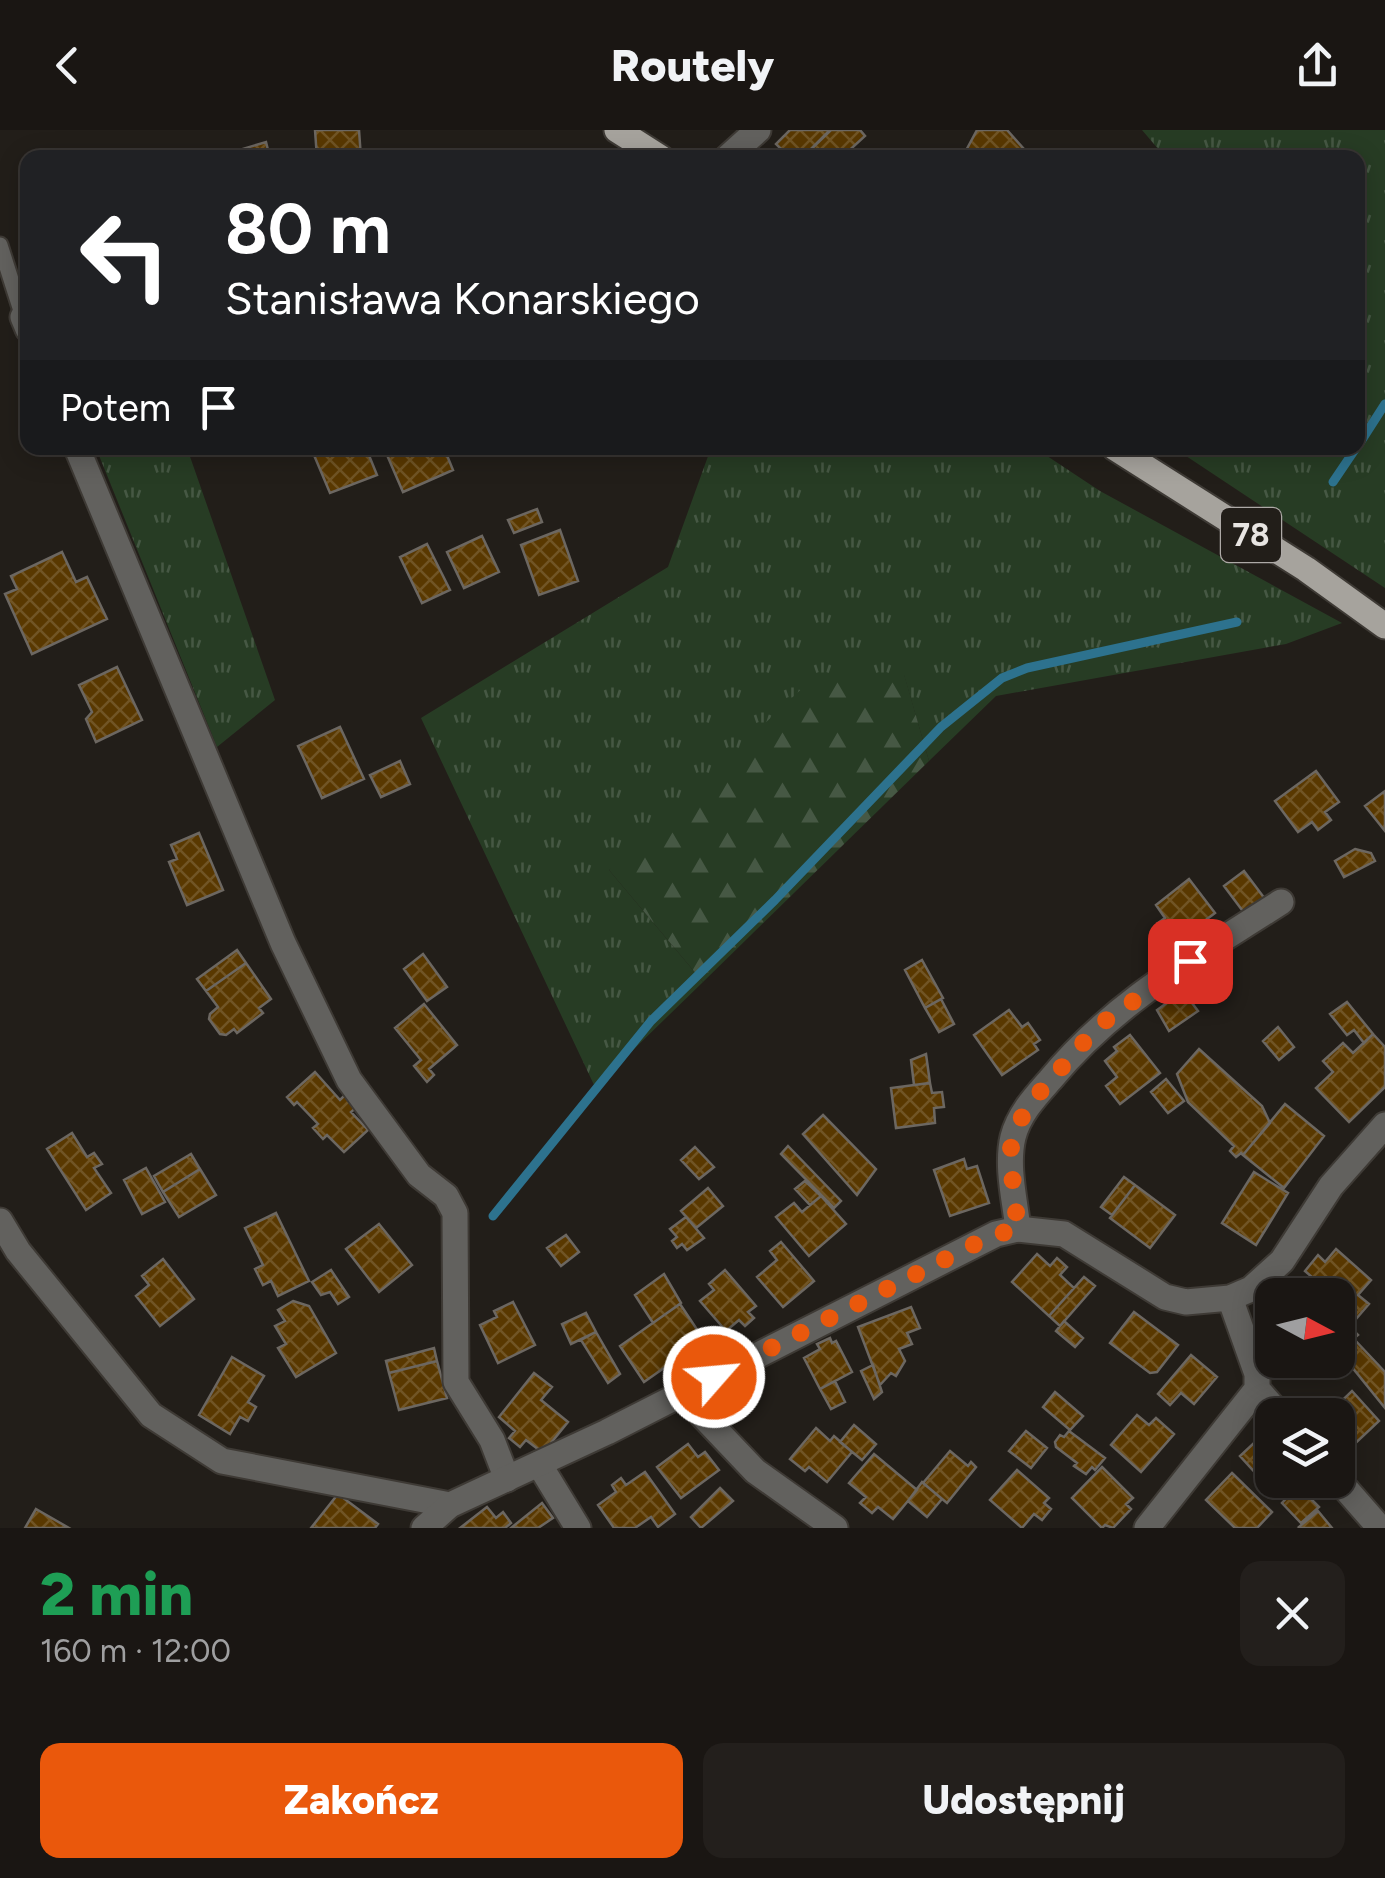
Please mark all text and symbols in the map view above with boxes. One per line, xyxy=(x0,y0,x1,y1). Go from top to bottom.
icon: back xyxy=(40,38,95,93)
text: Routely xyxy=(611,38,774,92)
icon: share xyxy=(1290,38,1345,93)
text: 80 m xyxy=(225,186,391,271)
icon: left xyxy=(60,190,190,320)
text: Stanisława Konarskiego xyxy=(225,271,700,325)
icon: arrive xyxy=(191,380,246,435)
text: Potem xyxy=(60,385,171,431)
road number: 78 xyxy=(1221,508,1281,562)
pin xyxy=(1148,919,1233,1004)
icon: arrive xyxy=(1163,934,1218,989)
north arrow xyxy=(1255,1278,1355,1378)
map controls xyxy=(1255,1278,1355,1498)
position arrow xyxy=(662,1325,766,1429)
button: layers xyxy=(1255,1398,1355,1498)
text: 2 min xyxy=(40,1558,193,1630)
button: close xyxy=(1240,1561,1345,1666)
text: 160 m · 12:00 xyxy=(40,1632,231,1670)
button: Zakończ xyxy=(40,1743,683,1858)
button: Udostępnij xyxy=(703,1743,1345,1858)

